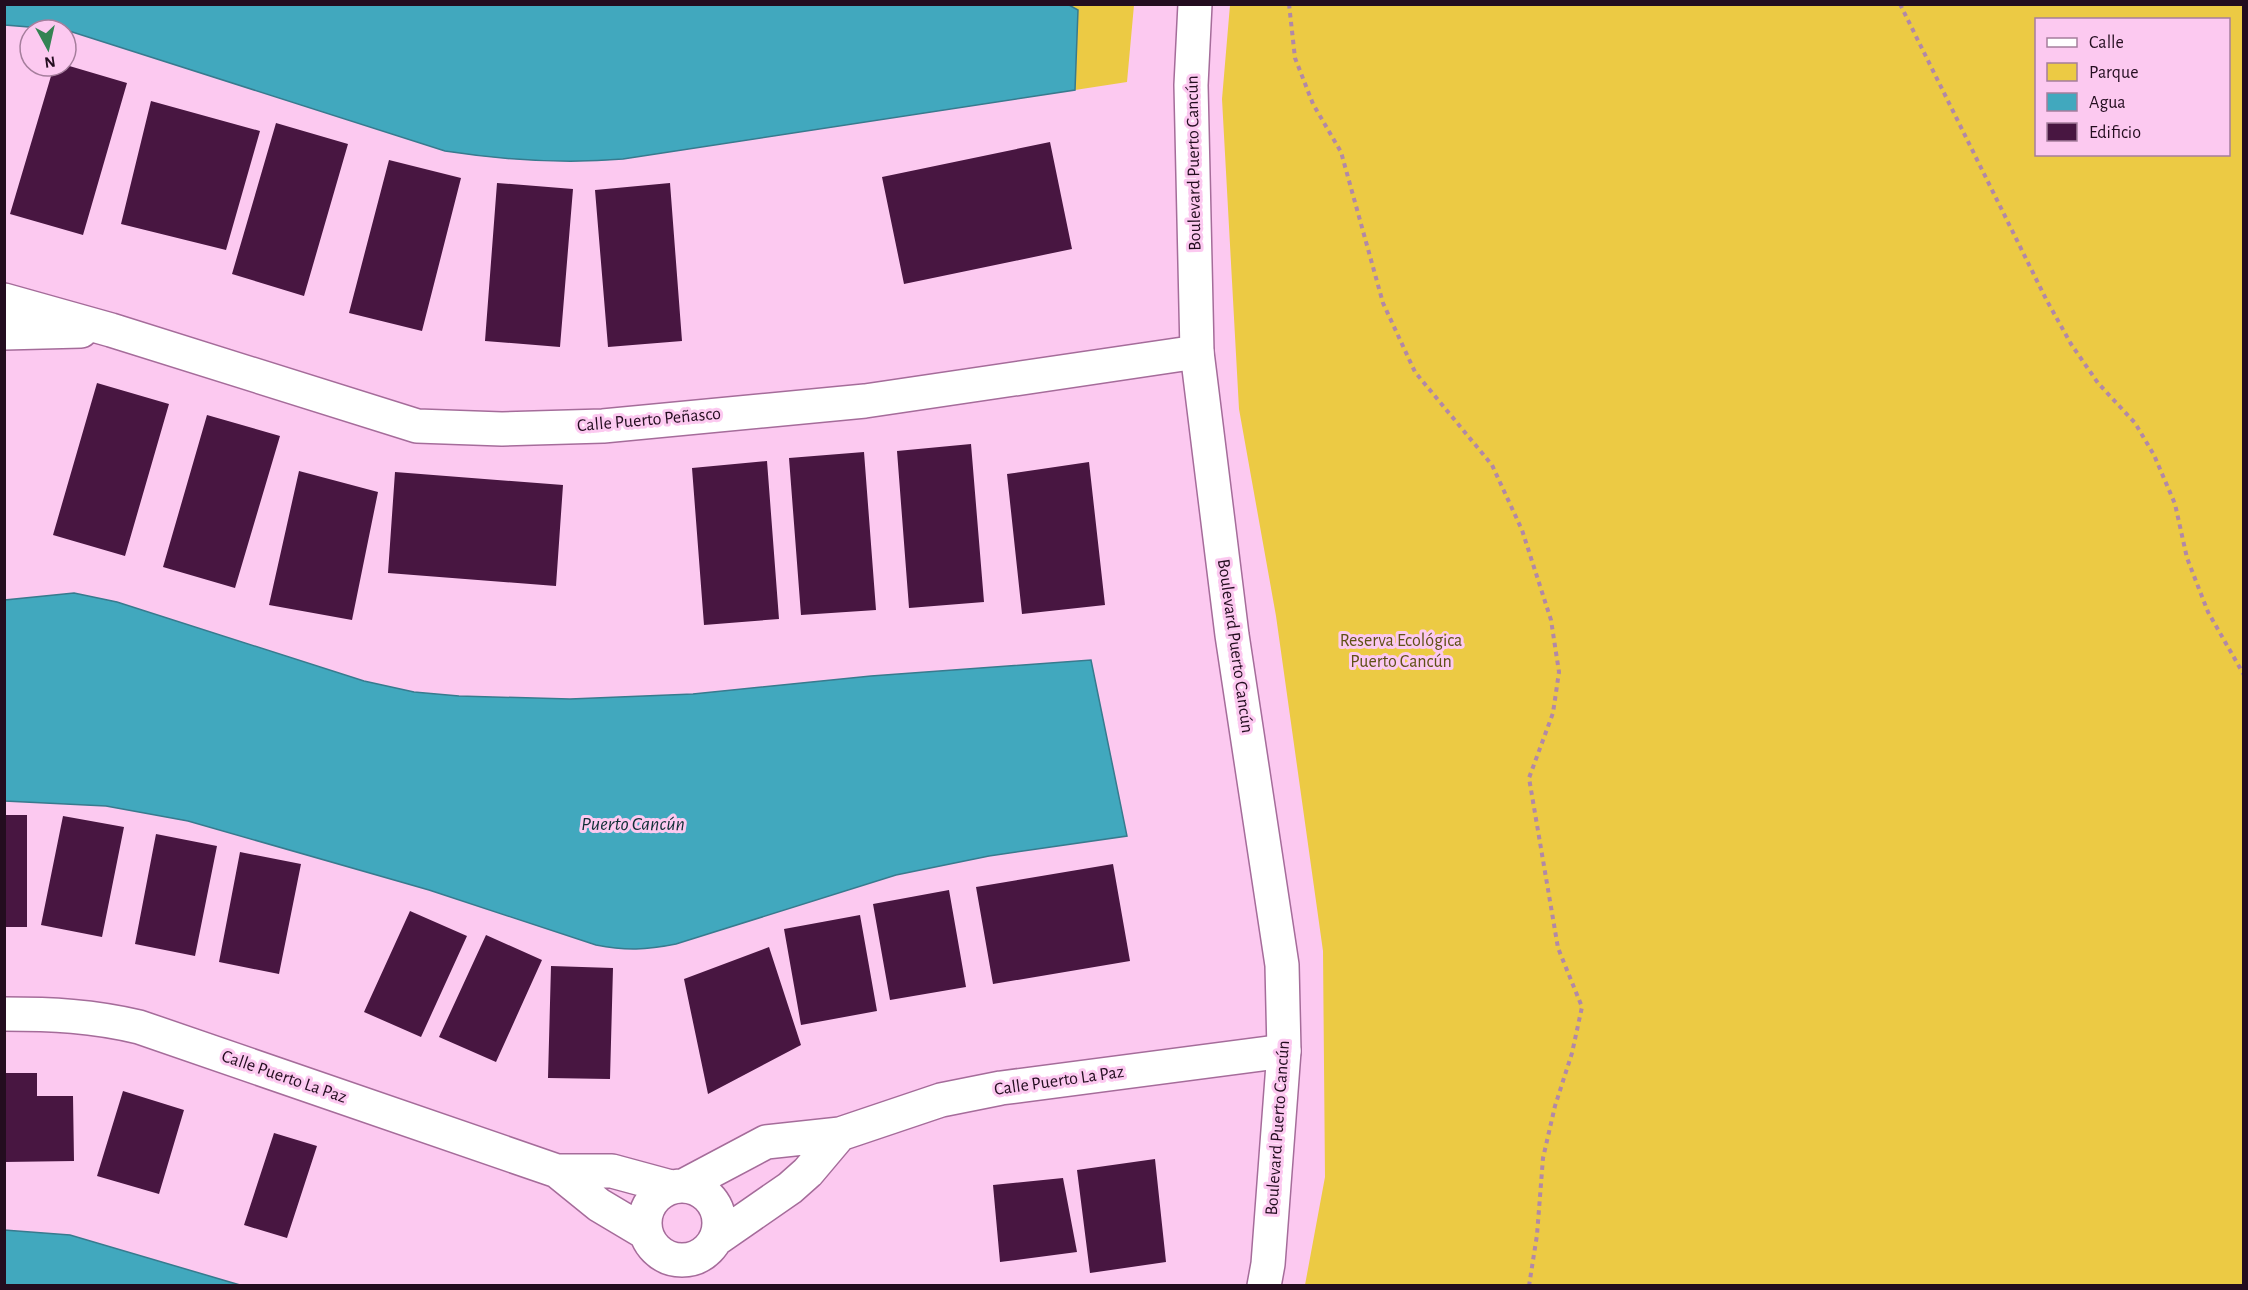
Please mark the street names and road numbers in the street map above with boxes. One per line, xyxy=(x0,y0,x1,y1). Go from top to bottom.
street label: Boulevard Puerto Cancún xyxy=(1183,75,1205,251)
street label: Calle Puerto Peñasco xyxy=(576,405,722,435)
street label: Boulevard Puerto Cancún xyxy=(1214,558,1256,734)
street label: Boulevard Puerto Cancún xyxy=(1263,1040,1293,1216)
street label: Calle Puerto La Paz xyxy=(219,1047,349,1107)
street label: Calle Puerto La Paz xyxy=(993,1063,1125,1099)

